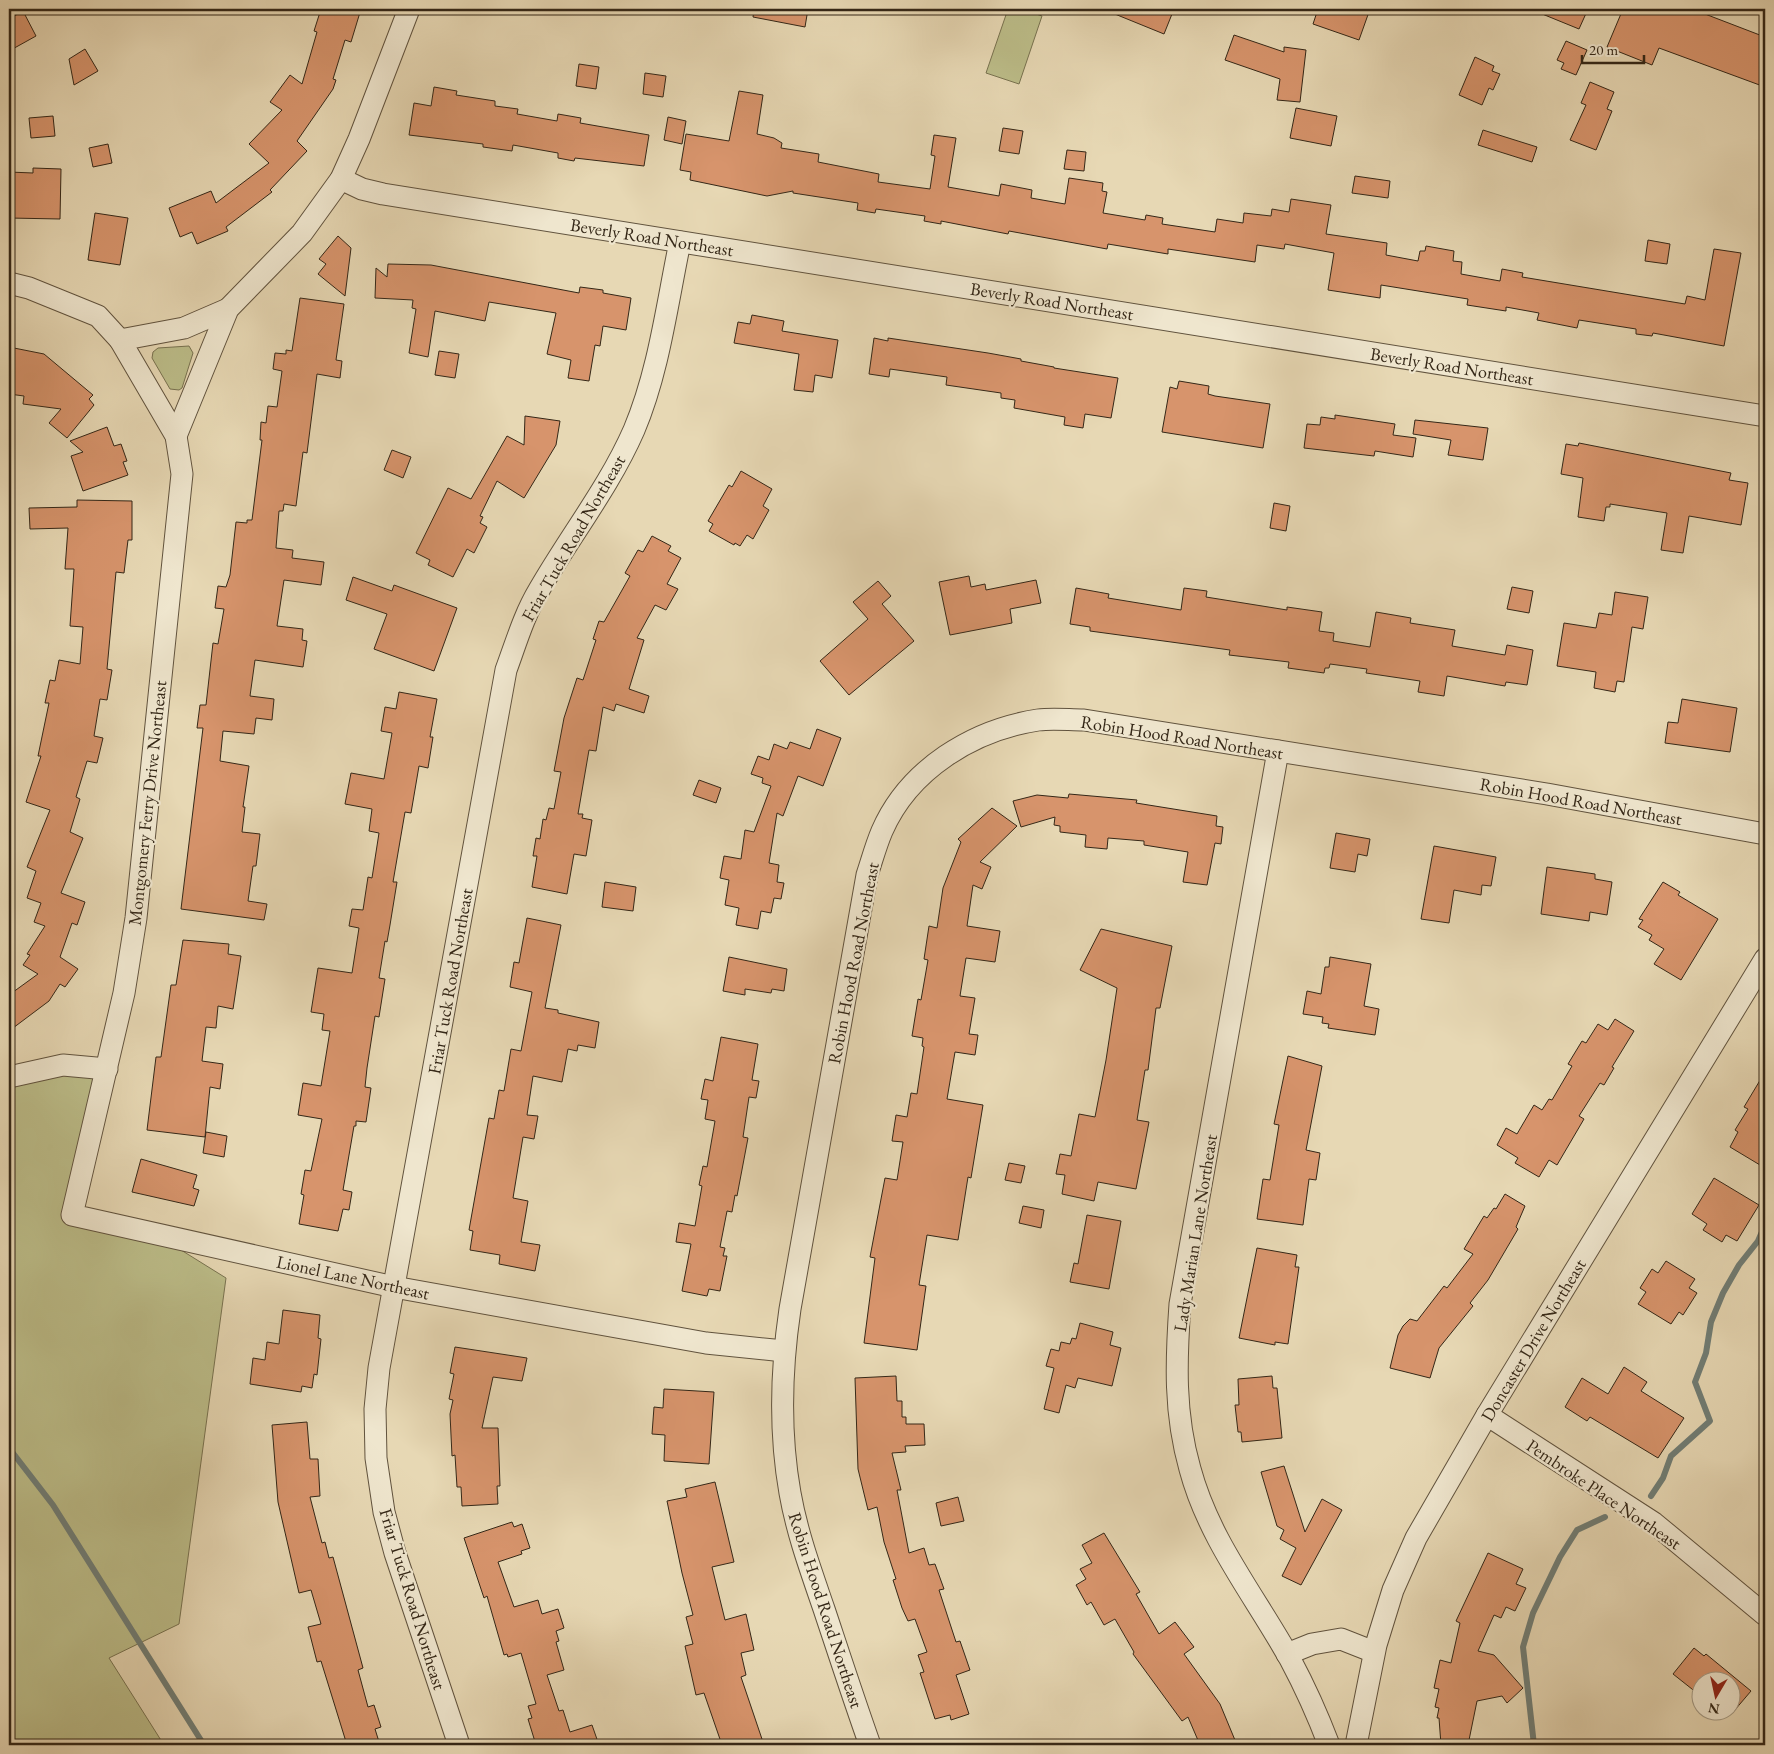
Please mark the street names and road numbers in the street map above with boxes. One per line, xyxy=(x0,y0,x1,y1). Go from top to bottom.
street label: Beverly Road Northeast xyxy=(569,213,736,261)
street label: Beverly Road Northeast xyxy=(969,277,1136,325)
street label: Beverly Road Northeast xyxy=(1369,342,1536,390)
street label: Friar Tuck Road Northeast xyxy=(516,450,630,625)
street label: Montgomery Ferry Drive Northeast xyxy=(123,679,171,927)
street label: Robin Hood Road Northeast xyxy=(1079,710,1285,764)
street label: Robin Hood Road Northeast xyxy=(1478,772,1684,830)
street label: Robin Hood Road Northeast xyxy=(822,860,884,1066)
street label: Friar Tuck Road Northeast xyxy=(422,886,478,1076)
street label: Lady Marian Lane Northeast xyxy=(1168,1132,1222,1333)
street label: Lionel Lane Northeast xyxy=(274,1250,432,1305)
street label: Doncaster Drive Northeast xyxy=(1475,1254,1591,1426)
street label: Pembroke Place Northeast xyxy=(1522,1434,1686,1555)
street label: Friar Tuck Road Northeast xyxy=(374,1506,452,1693)
street label: Robin Hood Road Northeast xyxy=(783,1509,869,1711)

